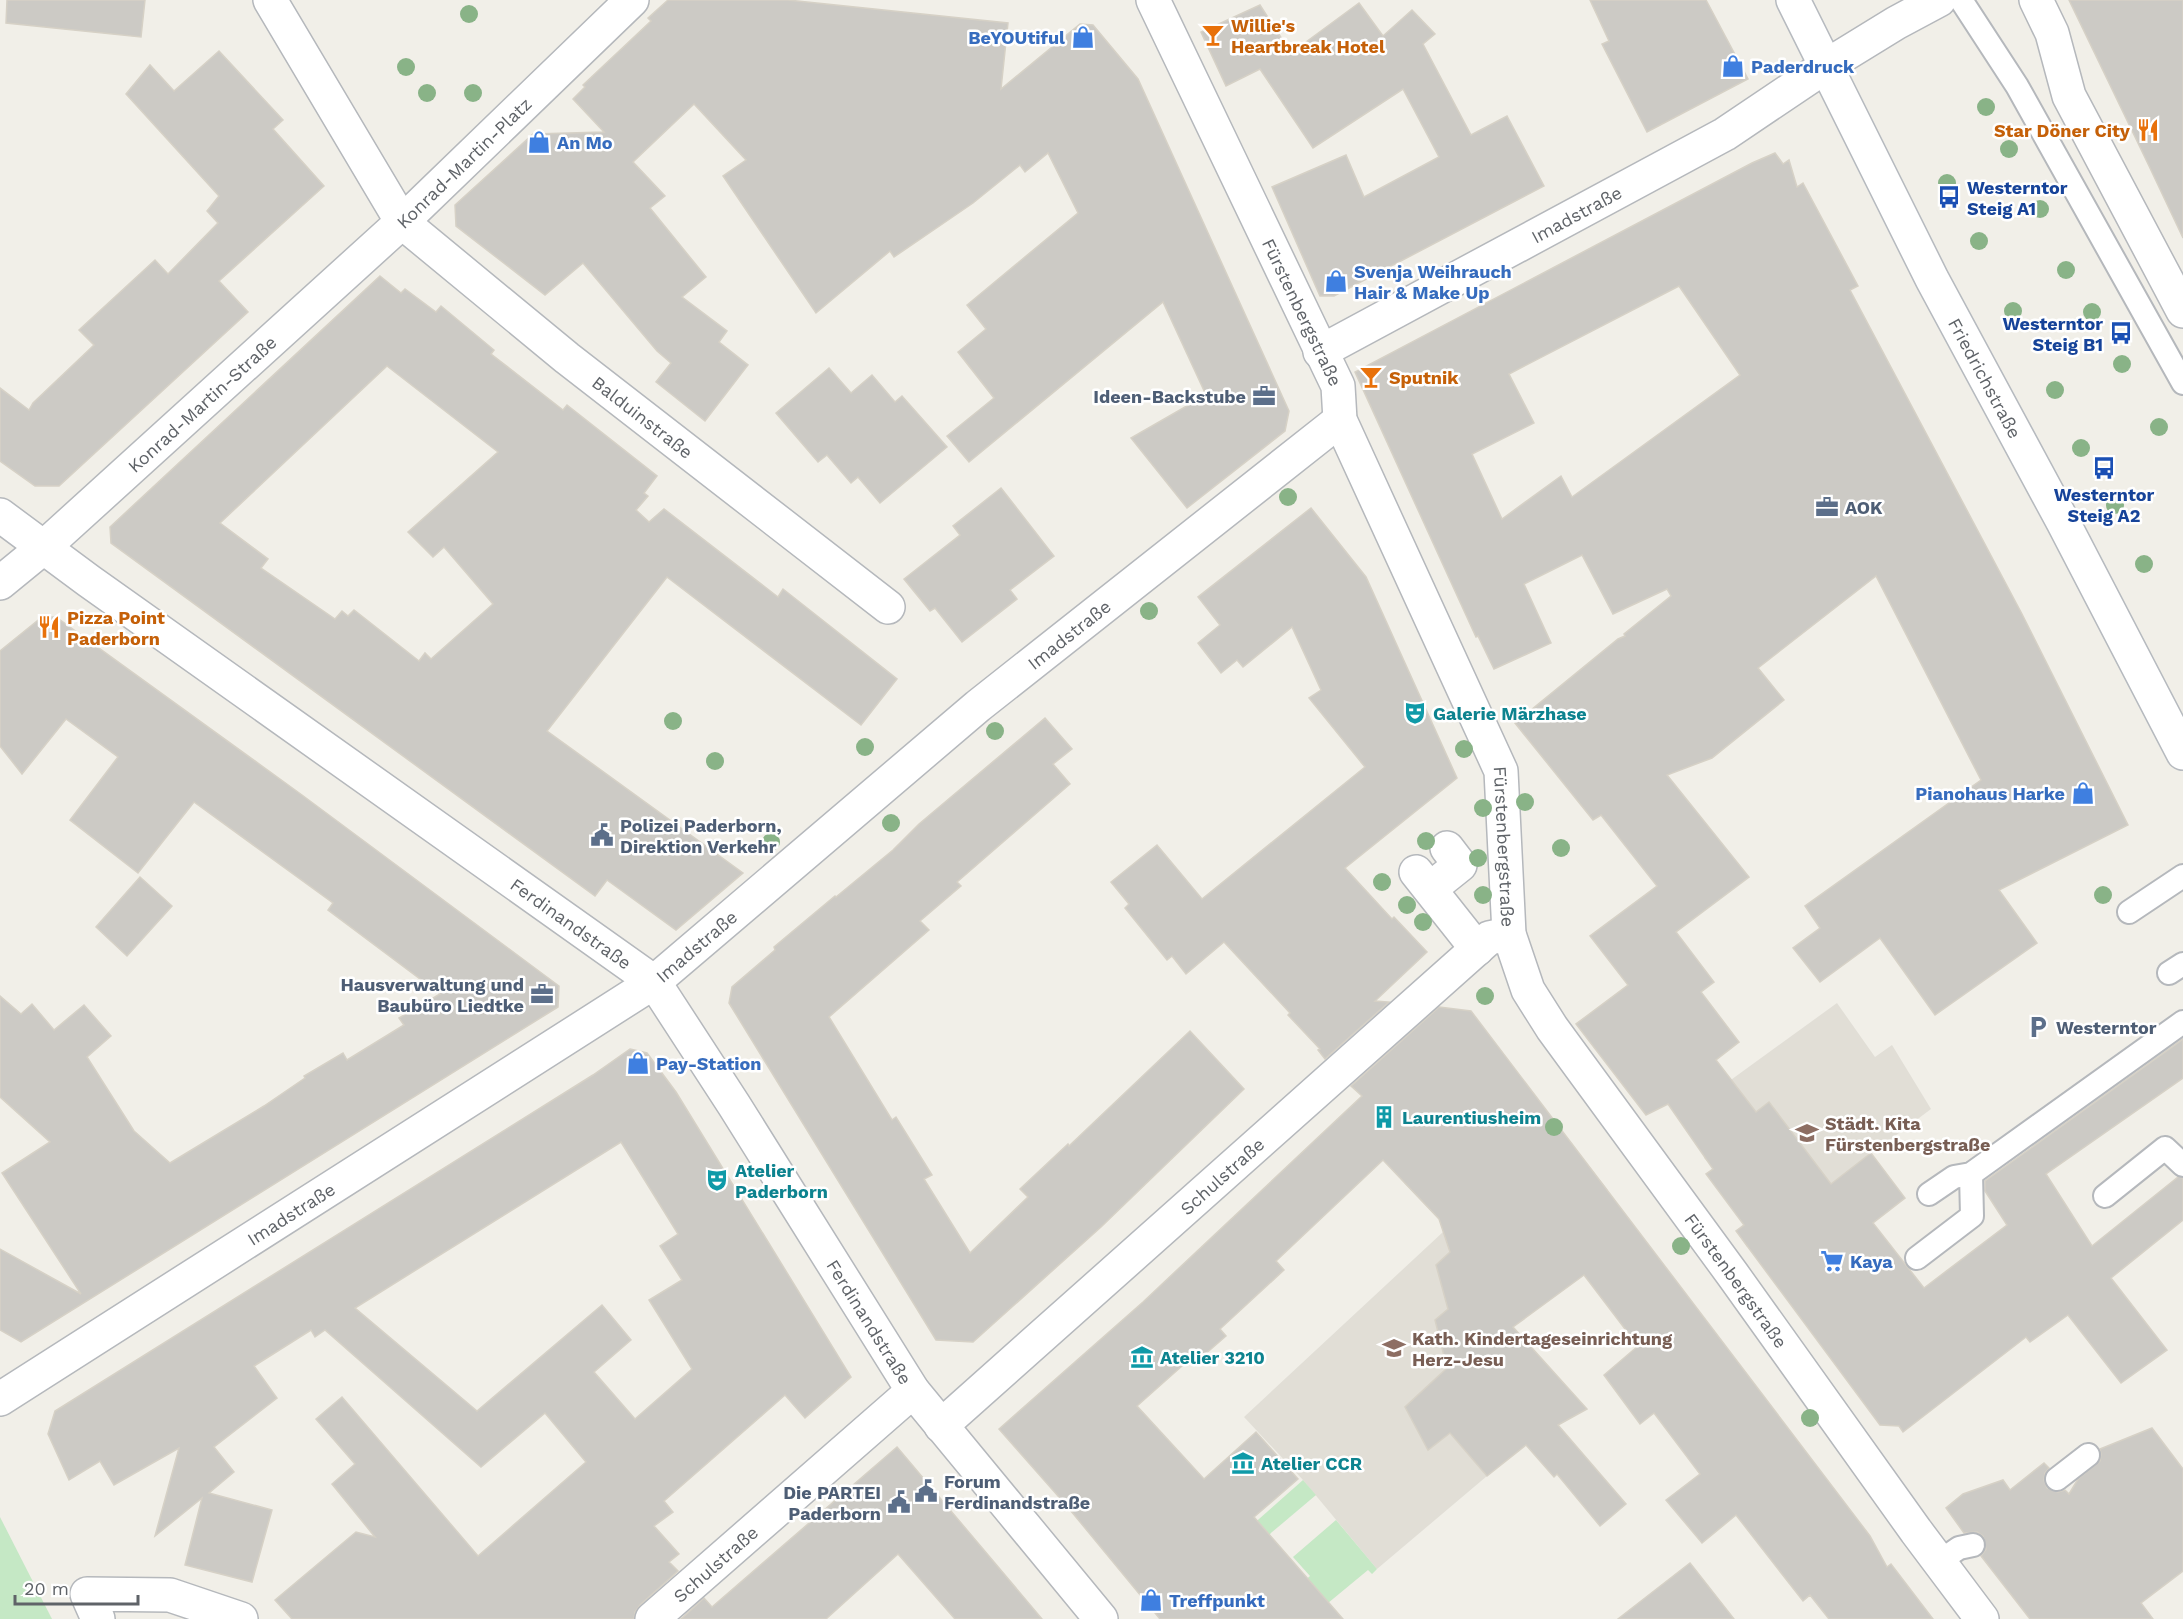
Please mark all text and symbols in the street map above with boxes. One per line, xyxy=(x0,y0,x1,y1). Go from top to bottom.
place label: Willie's Heartbreak Hotel xyxy=(1231,15,1385,57)
bar icon: Willie's Heartbreak Hotel xyxy=(1200,22,1226,48)
shop icon: BeYOUtiful xyxy=(1070,24,1096,50)
place label: BeYOUtiful xyxy=(968,27,1065,48)
shop icon: Paderdruck xyxy=(1720,53,1746,79)
place label: Paderdruck xyxy=(1751,56,1855,77)
street label: Konrad-Martin-Platz xyxy=(392,93,535,232)
restaurant icon: Star Döner City xyxy=(2135,117,2161,143)
place label: Star Döner City xyxy=(1994,120,2131,141)
shop icon: An Mo xyxy=(526,129,552,155)
place label: An Mo xyxy=(557,132,613,153)
place label: Westerntor Steig A1 xyxy=(1967,177,2068,219)
street label: Imadstraße xyxy=(1527,181,1625,247)
bus stop icon: Westerntor Steig A1 xyxy=(1936,184,1962,210)
street label: Fürstenbergstraße xyxy=(1258,235,1347,389)
place label: Svenja Weihrauch Hair & Make Up xyxy=(1354,261,1512,303)
shop icon: Svenja Weihrauch Hair & Make Up xyxy=(1323,268,1349,294)
place label: Westerntor Steig B1 xyxy=(2002,313,2103,355)
street label: Friedrichstraße xyxy=(1944,314,2026,442)
bus stop icon: Westerntor Steig B1 xyxy=(2108,320,2134,346)
street label: Konrad-Martin-Straße xyxy=(123,331,280,476)
bar icon: Sputnik xyxy=(1358,364,1384,390)
place label: Sputnik xyxy=(1389,367,1459,388)
street label: Balduinstraße xyxy=(588,371,697,462)
office icon: Ideen-Backstube xyxy=(1251,383,1277,409)
place label: Ideen-Backstube xyxy=(1093,386,1246,407)
bus stop icon: Westerntor Steig A2 xyxy=(2091,455,2117,481)
place label: Westerntor Steig A2 xyxy=(2054,484,2155,526)
office icon: AOK xyxy=(1814,494,1840,520)
place label: AOK xyxy=(1845,497,1883,518)
street label: Imadstraße xyxy=(1023,595,1114,673)
place label: Pizza Point Paderborn xyxy=(67,607,165,649)
restaurant icon: Pizza Point Paderborn xyxy=(36,614,62,640)
theatre icon: Galerie Märzhase xyxy=(1402,700,1428,726)
place label: Galerie Märzhase xyxy=(1433,703,1587,724)
street label: Fürstenbergstraße xyxy=(1490,766,1519,928)
shop icon: Pianohaus Harke xyxy=(2070,780,2096,806)
place label: Pianohaus Harke xyxy=(1915,783,2065,804)
place label: Polizei Paderborn, Direktion Verkehr xyxy=(620,815,782,857)
public building icon: Polizei Paderborn, Direktion Verkehr xyxy=(589,822,615,848)
street label: Ferdinandstraße xyxy=(507,873,636,973)
street label: Imadstraße xyxy=(651,906,741,986)
place label: Hausverwaltung und Baubüro Liedtke xyxy=(340,974,524,1016)
office icon: Hausverwaltung und Baubüro Liedtke xyxy=(529,981,555,1007)
parking icon: Westerntor xyxy=(2025,1014,2051,1040)
place label: Westerntor xyxy=(2056,1017,2157,1038)
shop icon: Pay-Station xyxy=(625,1050,651,1076)
place label: Pay-Station xyxy=(656,1053,762,1074)
building icon: Laurentiusheim xyxy=(1371,1104,1397,1130)
place label: Laurentiusheim xyxy=(1402,1107,1541,1128)
place label: Städt. Kita Fürstenbergstraße xyxy=(1825,1113,1990,1155)
school or university icon: Städt. Kita Fürstenbergstraße xyxy=(1794,1120,1820,1146)
street label: Schulstraße xyxy=(1176,1133,1268,1219)
place label: Atelier Paderborn xyxy=(735,1160,828,1202)
theatre icon: Atelier Paderborn xyxy=(704,1167,730,1193)
street label: Imadstraße xyxy=(243,1178,339,1249)
street label: Fürstenbergstraße xyxy=(1681,1209,1792,1352)
supermarket icon: Kaya xyxy=(1819,1248,1845,1274)
place label: Kaya xyxy=(1850,1251,1893,1272)
street label: Ferdinandstraße xyxy=(823,1255,917,1388)
place label: Kath. Kindertageseinrichtung Herz-Jesu xyxy=(1412,1328,1673,1370)
school or university icon: Kath. Kindertageseinrichtung Herz-Jesu xyxy=(1381,1335,1407,1361)
museum icon: Atelier 3210 xyxy=(1129,1344,1155,1370)
place label: Atelier 3210 xyxy=(1160,1347,1265,1368)
museum icon: Atelier CCR xyxy=(1230,1450,1256,1476)
place label: Atelier CCR xyxy=(1261,1453,1363,1474)
place label: Forum Ferdinandstraße xyxy=(944,1471,1090,1513)
public building icon: Forum Ferdinandstraße xyxy=(913,1478,939,1504)
place label: Die PARTEI Paderborn xyxy=(783,1482,881,1524)
public building icon: Die PARTEI Paderborn xyxy=(886,1489,912,1515)
street label: Schulstraße xyxy=(669,1521,762,1606)
scale bar xyxy=(15,1568,138,1606)
text: 20 m xyxy=(24,1578,69,1599)
shop icon: Treffpunkt xyxy=(1138,1587,1164,1613)
place label: Treffpunkt xyxy=(1169,1590,1265,1611)

